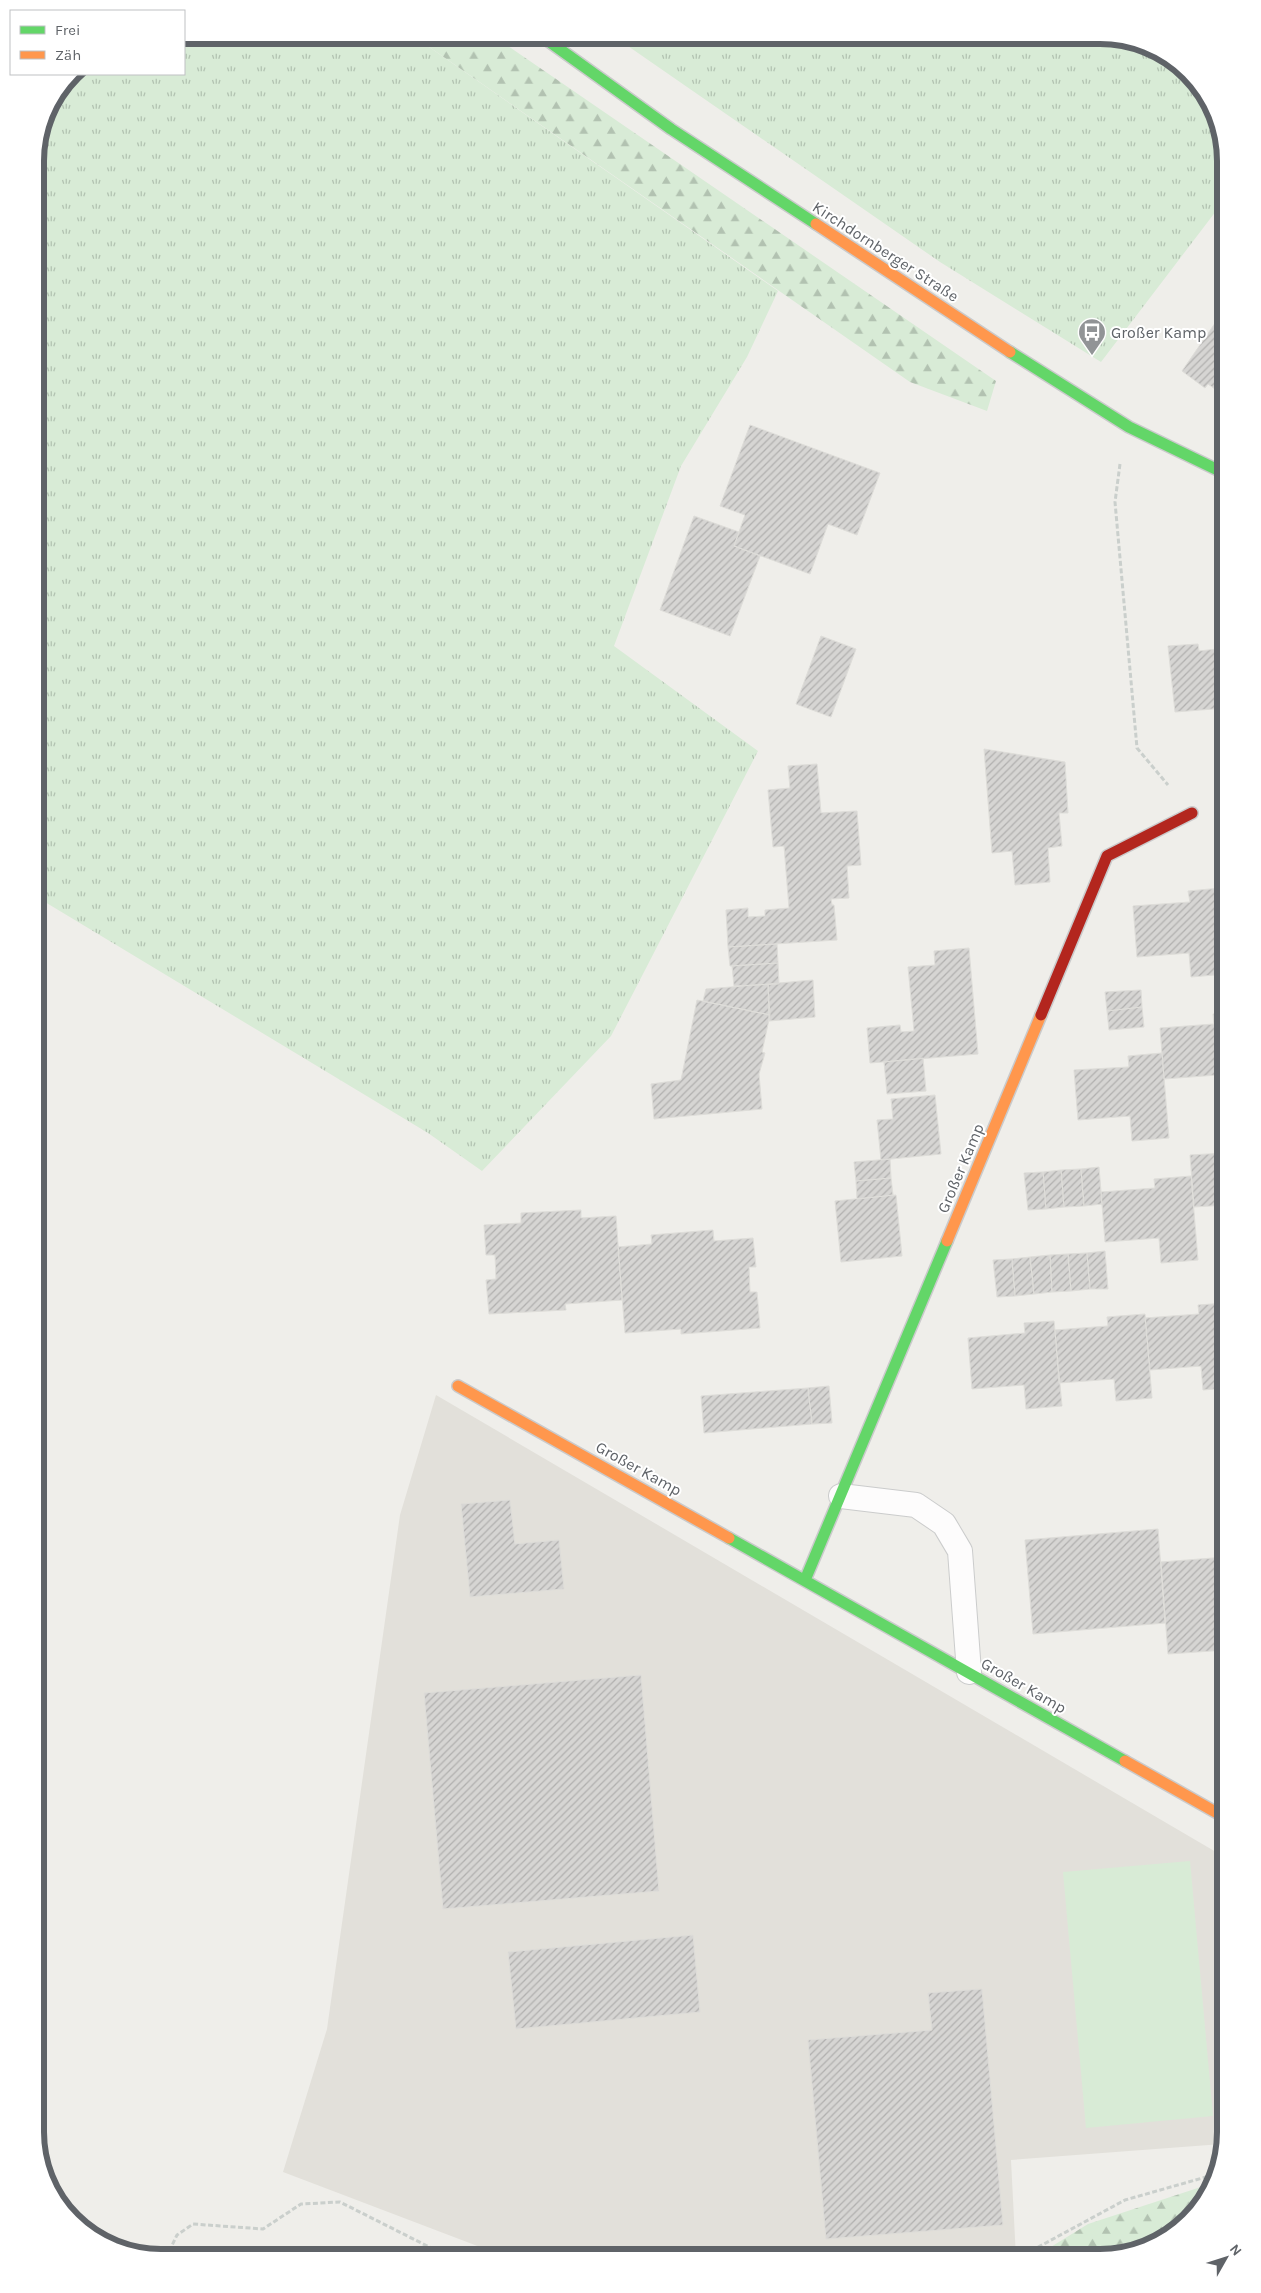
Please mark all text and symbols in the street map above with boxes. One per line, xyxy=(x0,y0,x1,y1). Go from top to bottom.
legend xyxy=(10,10,185,75)
text: Frei xyxy=(55,21,80,39)
text: Zäh xyxy=(55,46,81,64)
street label: Kirchdornberger Straße xyxy=(809,197,962,306)
bus stop icon: Großer Kamp xyxy=(1077,317,1107,356)
place label: Großer Kamp xyxy=(1111,323,1206,342)
street label: Großer Kamp xyxy=(933,1121,988,1216)
street label: Großer Kamp xyxy=(592,1437,685,1500)
street label: Großer Kamp xyxy=(978,1653,1070,1717)
north arrow xyxy=(1201,2233,1251,2283)
text: N xyxy=(1226,2241,1245,2259)

